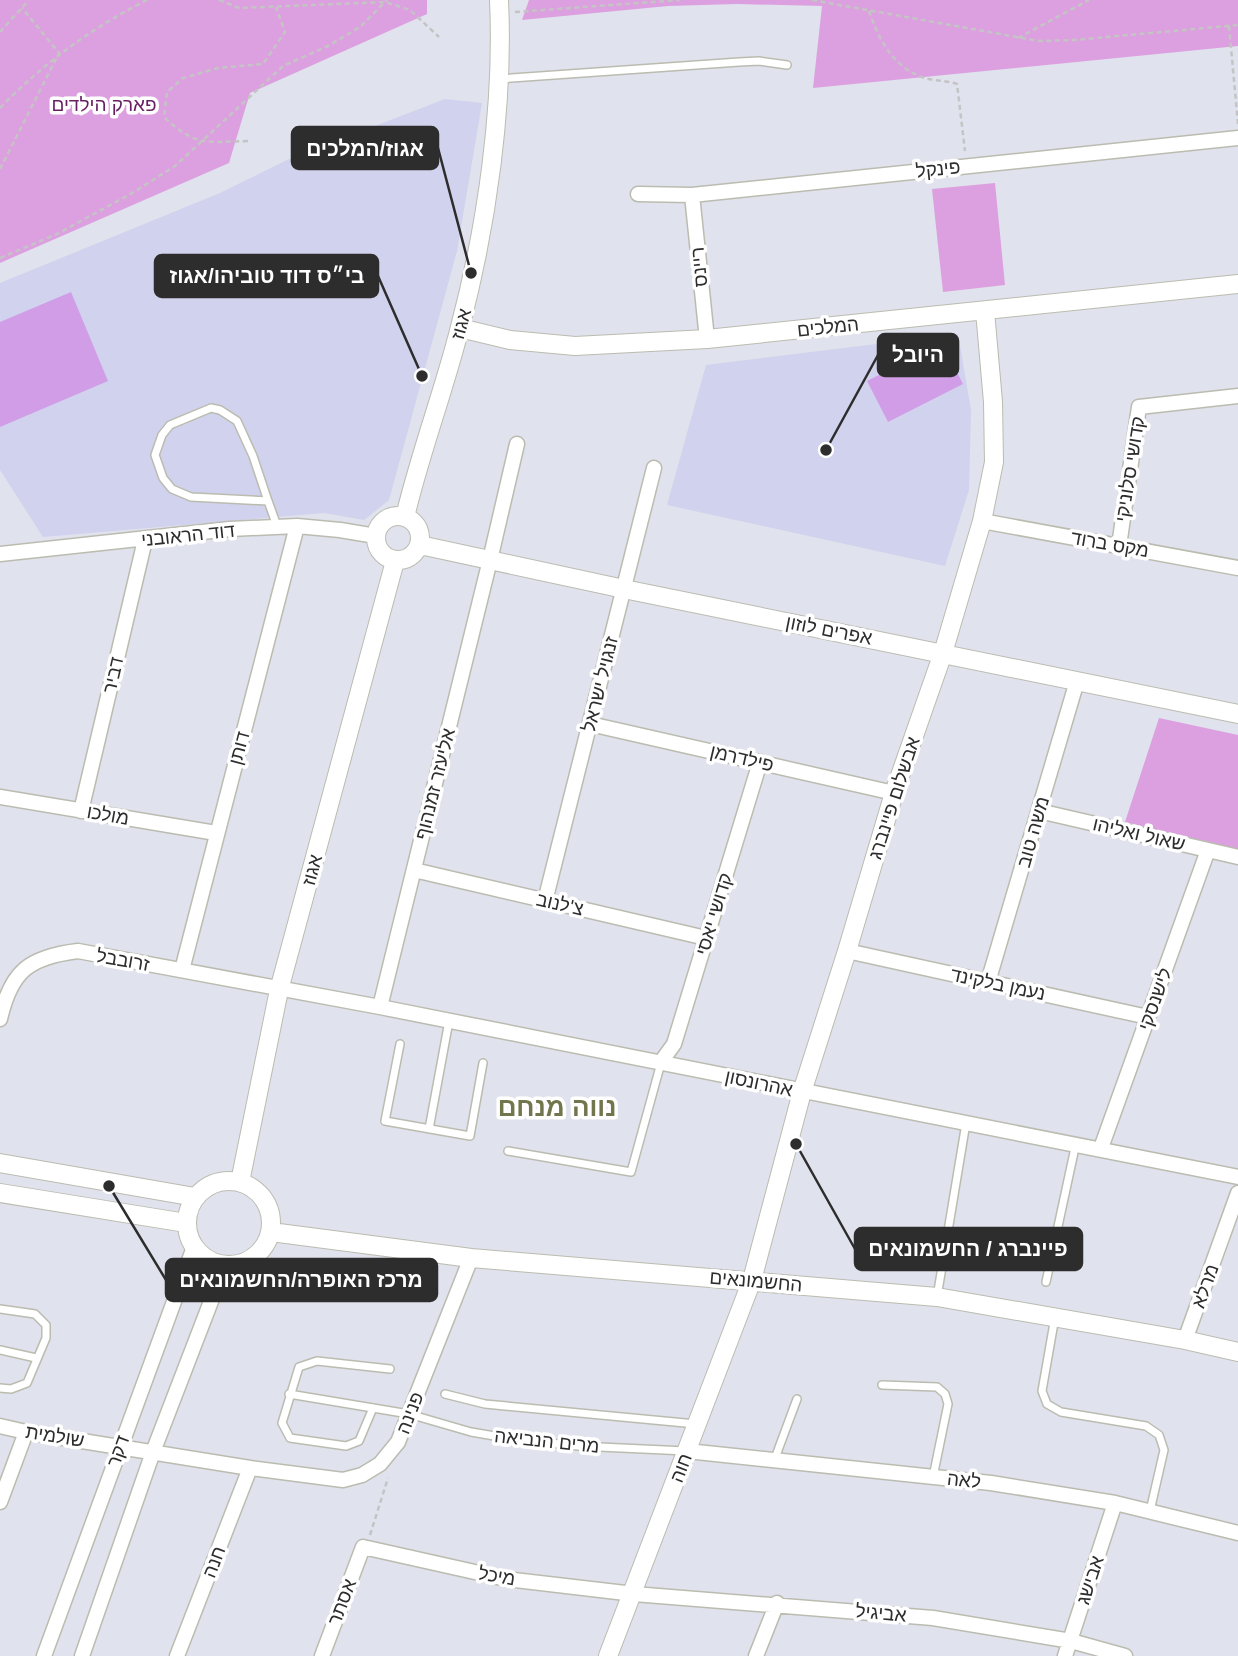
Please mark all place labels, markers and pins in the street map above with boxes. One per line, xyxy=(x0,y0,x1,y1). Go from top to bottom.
callout: אגוז/המלכים xyxy=(292,127,438,169)
callout: בי״ס דוד טוביהו/אגוז xyxy=(155,255,378,297)
callout: היובל xyxy=(878,334,958,376)
callout: פיינברג / החשמונאים xyxy=(855,1228,1082,1270)
callout: מרכז האופרה/החשמונאים xyxy=(166,1259,437,1301)

